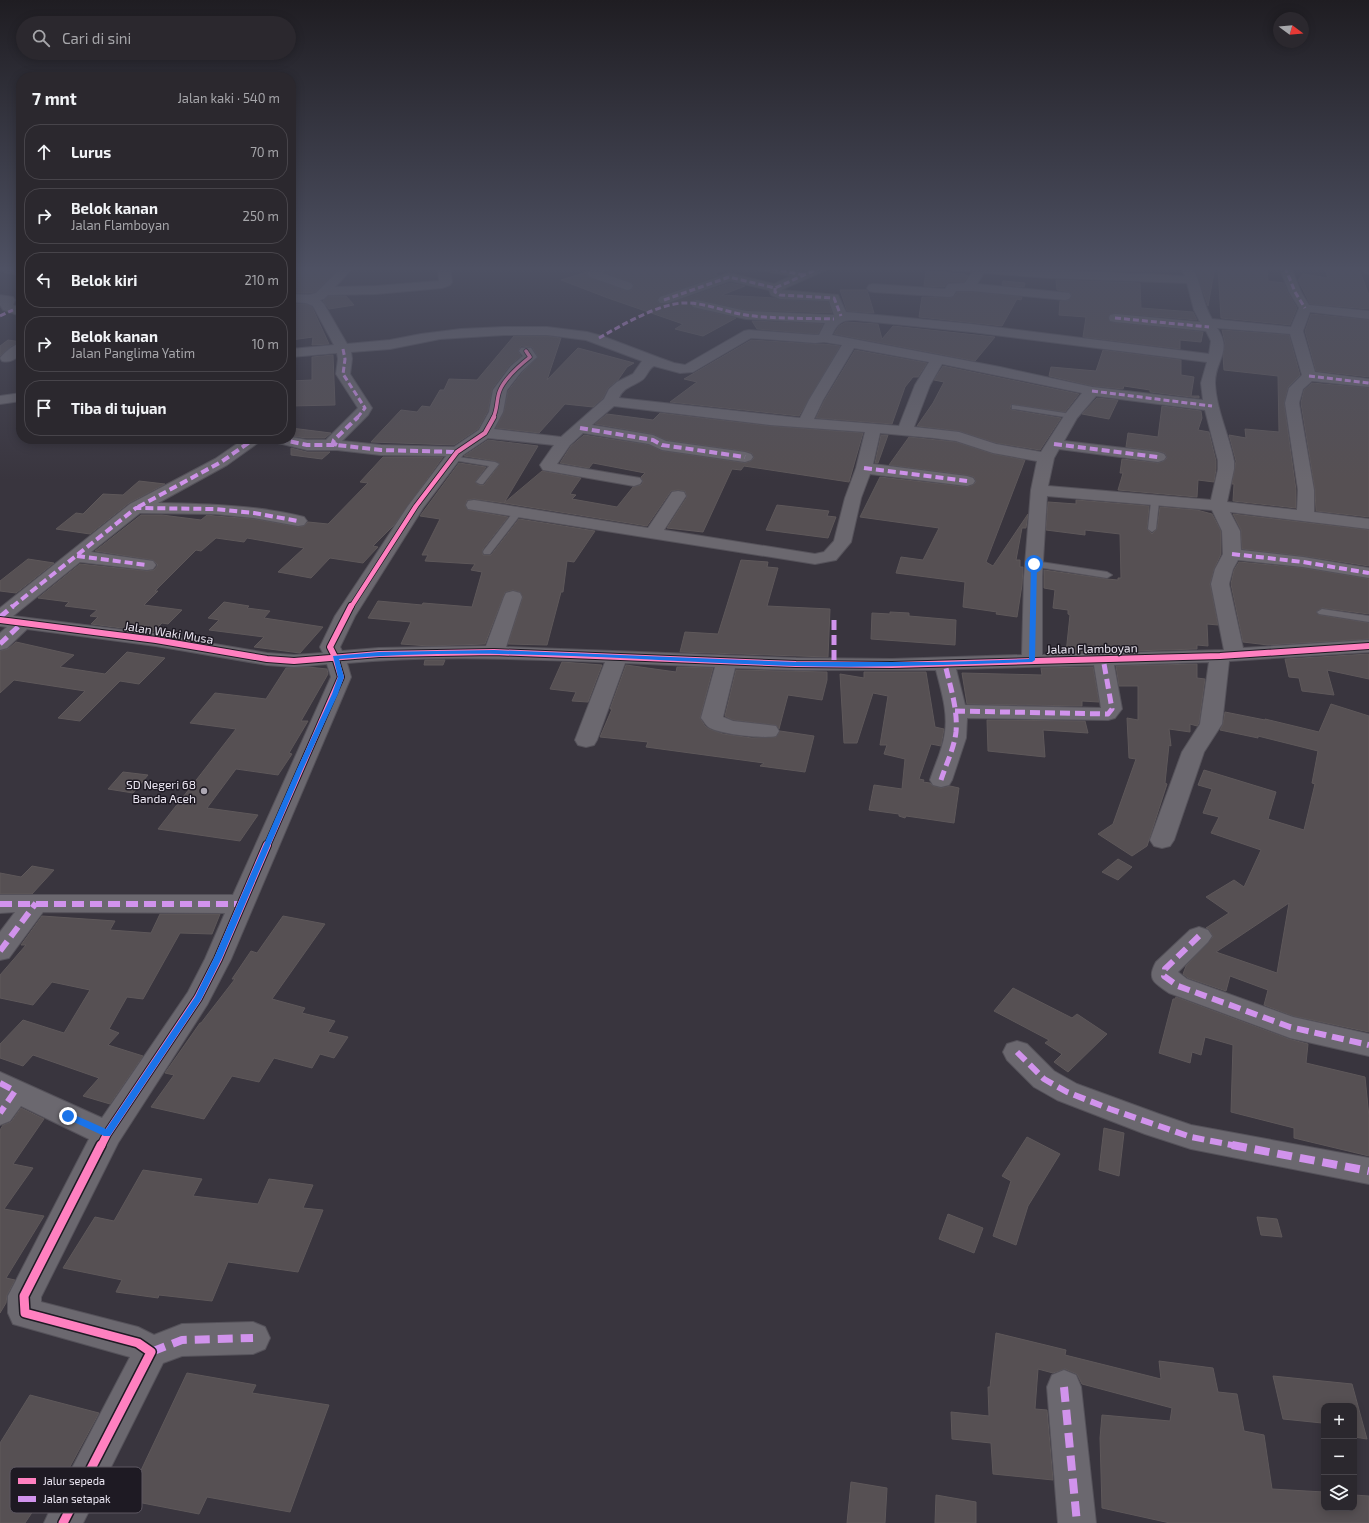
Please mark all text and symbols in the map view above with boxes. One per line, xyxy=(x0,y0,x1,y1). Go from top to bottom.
north arrow xyxy=(1273,12,1309,48)
search box xyxy=(16,16,296,60)
icon: search xyxy=(30,27,52,49)
text: Cari di sini xyxy=(62,29,131,47)
text: 7 mnt xyxy=(32,88,77,108)
text: Jalan kaki · 540 m xyxy=(177,90,280,106)
icon: ahead xyxy=(33,141,55,163)
text: Lurus xyxy=(71,143,111,161)
text: 70 m xyxy=(250,144,279,160)
text: Belok kanan xyxy=(71,199,158,217)
icon: right xyxy=(33,205,55,227)
text: 250 m xyxy=(243,208,279,224)
text: Jalan Flamboyan xyxy=(71,217,170,233)
icon: left xyxy=(33,269,55,291)
text: Belok kiri xyxy=(71,271,137,289)
text: 210 m xyxy=(244,272,279,288)
text: Belok kanan xyxy=(71,327,158,345)
icon: right xyxy=(33,333,55,355)
text: 10 m xyxy=(252,336,279,352)
text: Jalan Panglima Yatim xyxy=(71,345,195,361)
icon: arrive xyxy=(33,397,55,419)
text: Tiba di tujuan xyxy=(71,399,167,417)
route start xyxy=(1025,555,1043,573)
street label: Jalan Waki Musa xyxy=(123,618,215,646)
street label: Jalan Flamboyan xyxy=(1046,640,1138,656)
place label: SD Negeri 68 Banda Aceh xyxy=(126,777,196,805)
marker: SD Negeri 68 Banda Aceh xyxy=(199,786,209,796)
route end xyxy=(59,1107,77,1125)
map controls xyxy=(1321,1403,1357,1511)
button: + xyxy=(1321,1403,1357,1439)
button: − xyxy=(1321,1439,1357,1475)
legend xyxy=(10,1467,142,1513)
text: Jalur sepeda xyxy=(43,1474,105,1487)
button: layers xyxy=(1321,1475,1357,1511)
text: Jalan setapak xyxy=(43,1492,111,1505)

